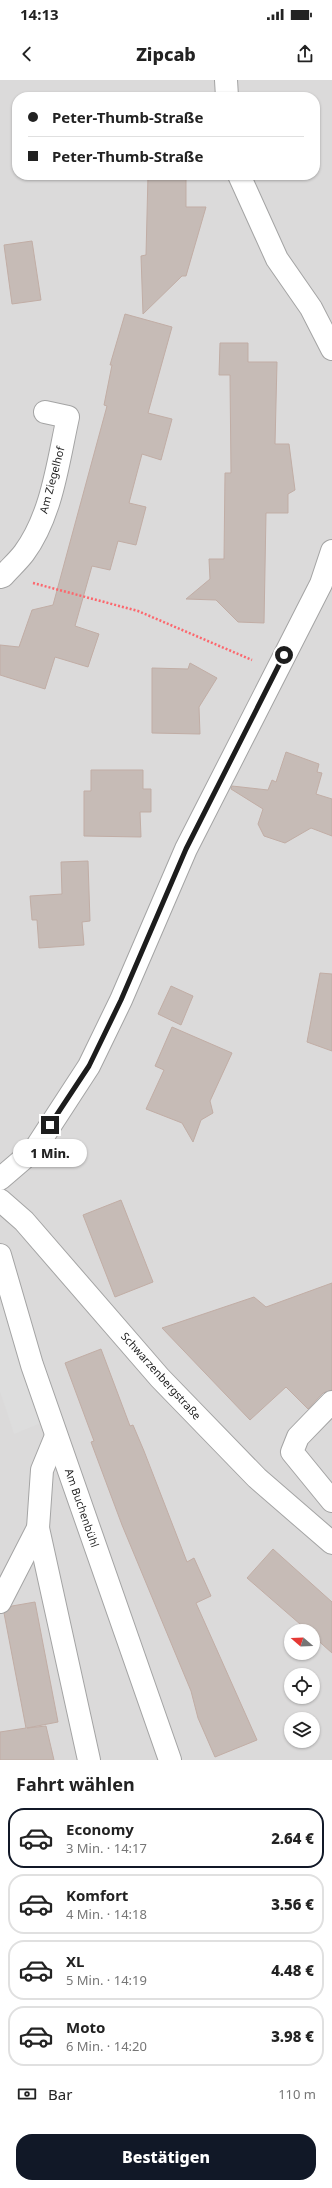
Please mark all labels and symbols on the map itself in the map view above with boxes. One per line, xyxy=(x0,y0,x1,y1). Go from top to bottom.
street label: Am Ziegelhof xyxy=(35,444,68,515)
route start xyxy=(275,646,293,664)
route end xyxy=(41,1116,59,1134)
callout: 1 Min. xyxy=(13,1139,87,1167)
street label: Schwarzenbergstraße xyxy=(118,1329,205,1423)
street label: Am Buchenbühl xyxy=(62,1466,103,1549)
north arrow xyxy=(284,1624,320,1660)

